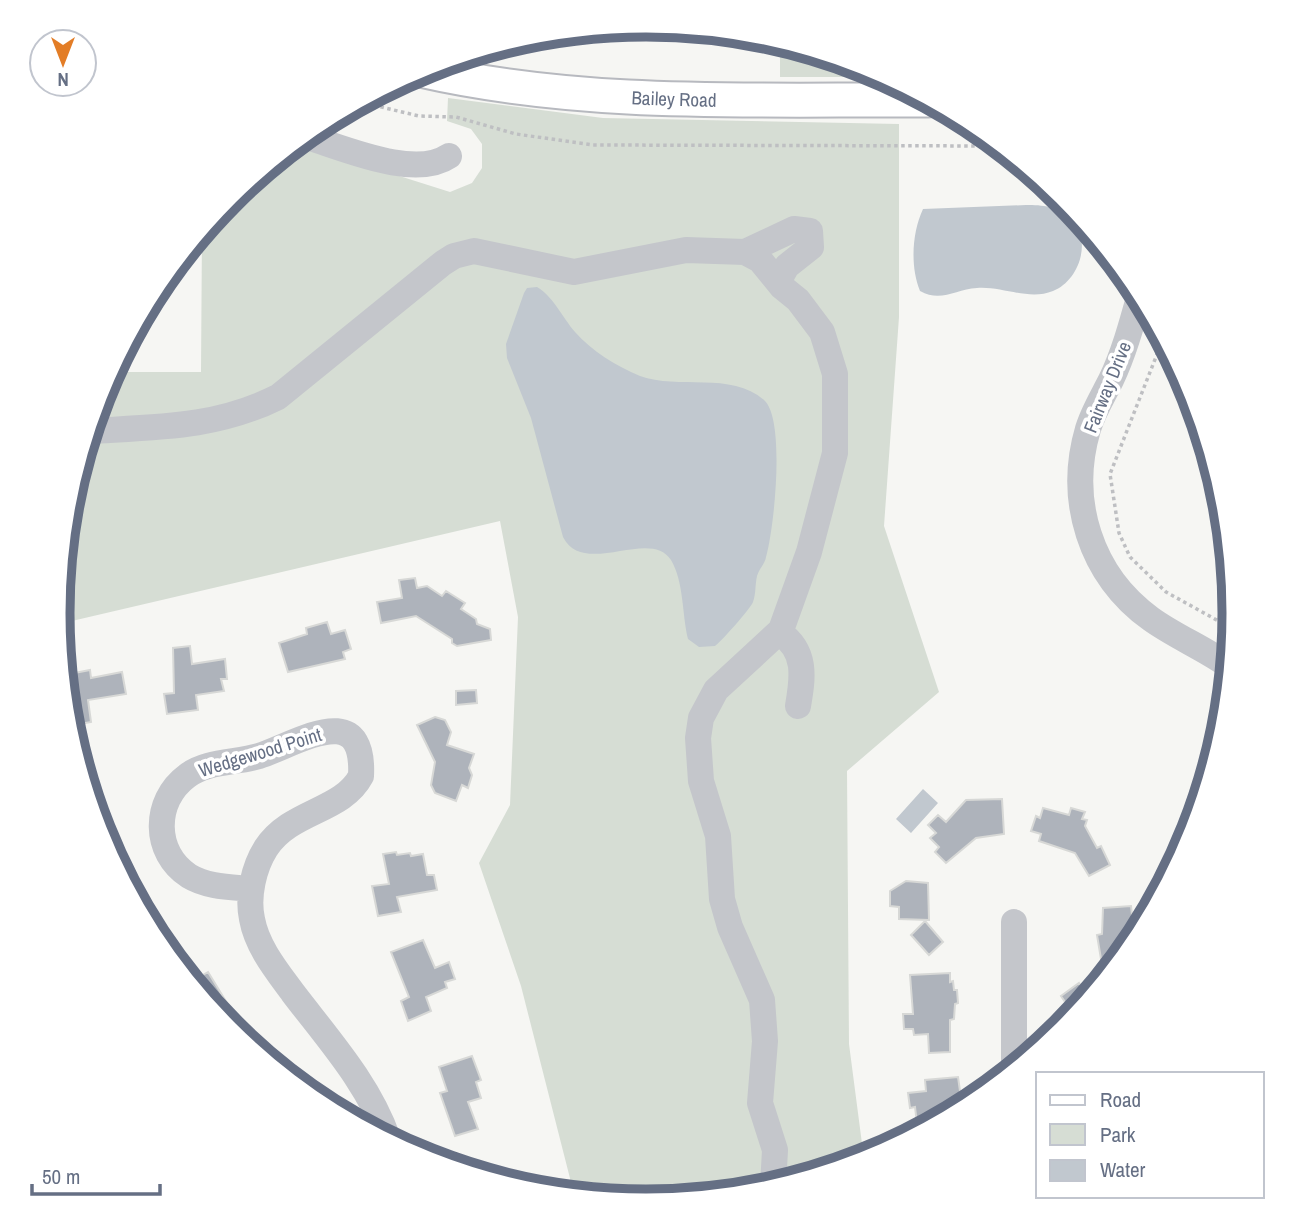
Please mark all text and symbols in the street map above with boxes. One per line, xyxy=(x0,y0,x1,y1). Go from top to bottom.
north arrow xyxy=(28,28,98,98)
text: N xyxy=(57,67,69,93)
street label: Bailey Road xyxy=(631,84,717,113)
street label: Fairway Drive xyxy=(1077,338,1137,436)
street label: Wedgewood Point xyxy=(195,721,325,783)
legend xyxy=(1036,1072,1264,1198)
text: Road xyxy=(1100,1085,1141,1114)
text: Park xyxy=(1100,1120,1136,1149)
scale bar xyxy=(32,1152,159,1196)
text: Water xyxy=(1100,1155,1146,1184)
text: 50 m xyxy=(42,1162,80,1191)

